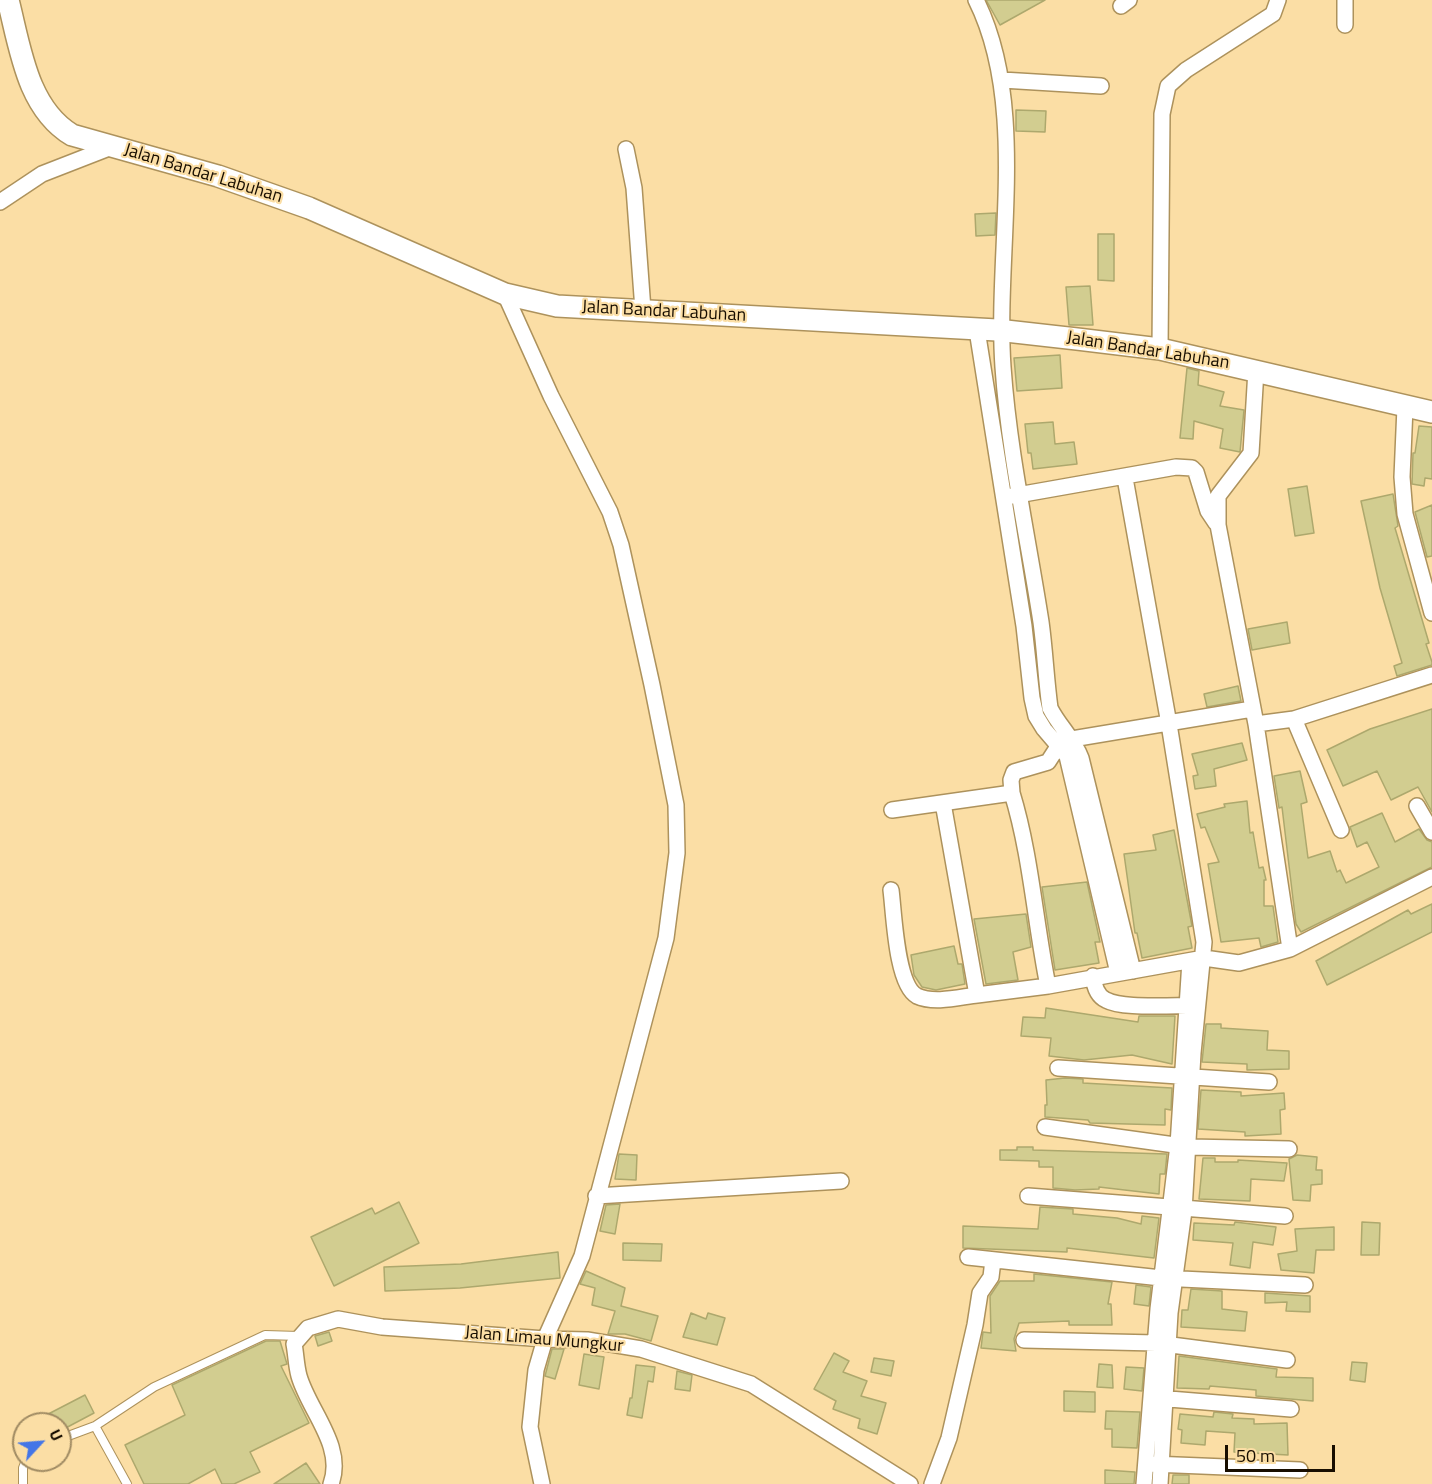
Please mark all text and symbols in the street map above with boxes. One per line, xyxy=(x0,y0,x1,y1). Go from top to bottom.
street label: Jalan Bandar Labuhan xyxy=(121,140,285,208)
street label: Jalan Bandar Labuhan xyxy=(581,297,747,327)
street label: Jalan Bandar Labuhan xyxy=(1065,327,1231,375)
street label: Jalan Limau Mungkur xyxy=(464,1322,624,1358)
north arrow xyxy=(12,1412,72,1472)
text: U xyxy=(43,1425,69,1445)
scale bar xyxy=(1228,1433,1338,1471)
text: 50 m xyxy=(1236,1442,1275,1469)

